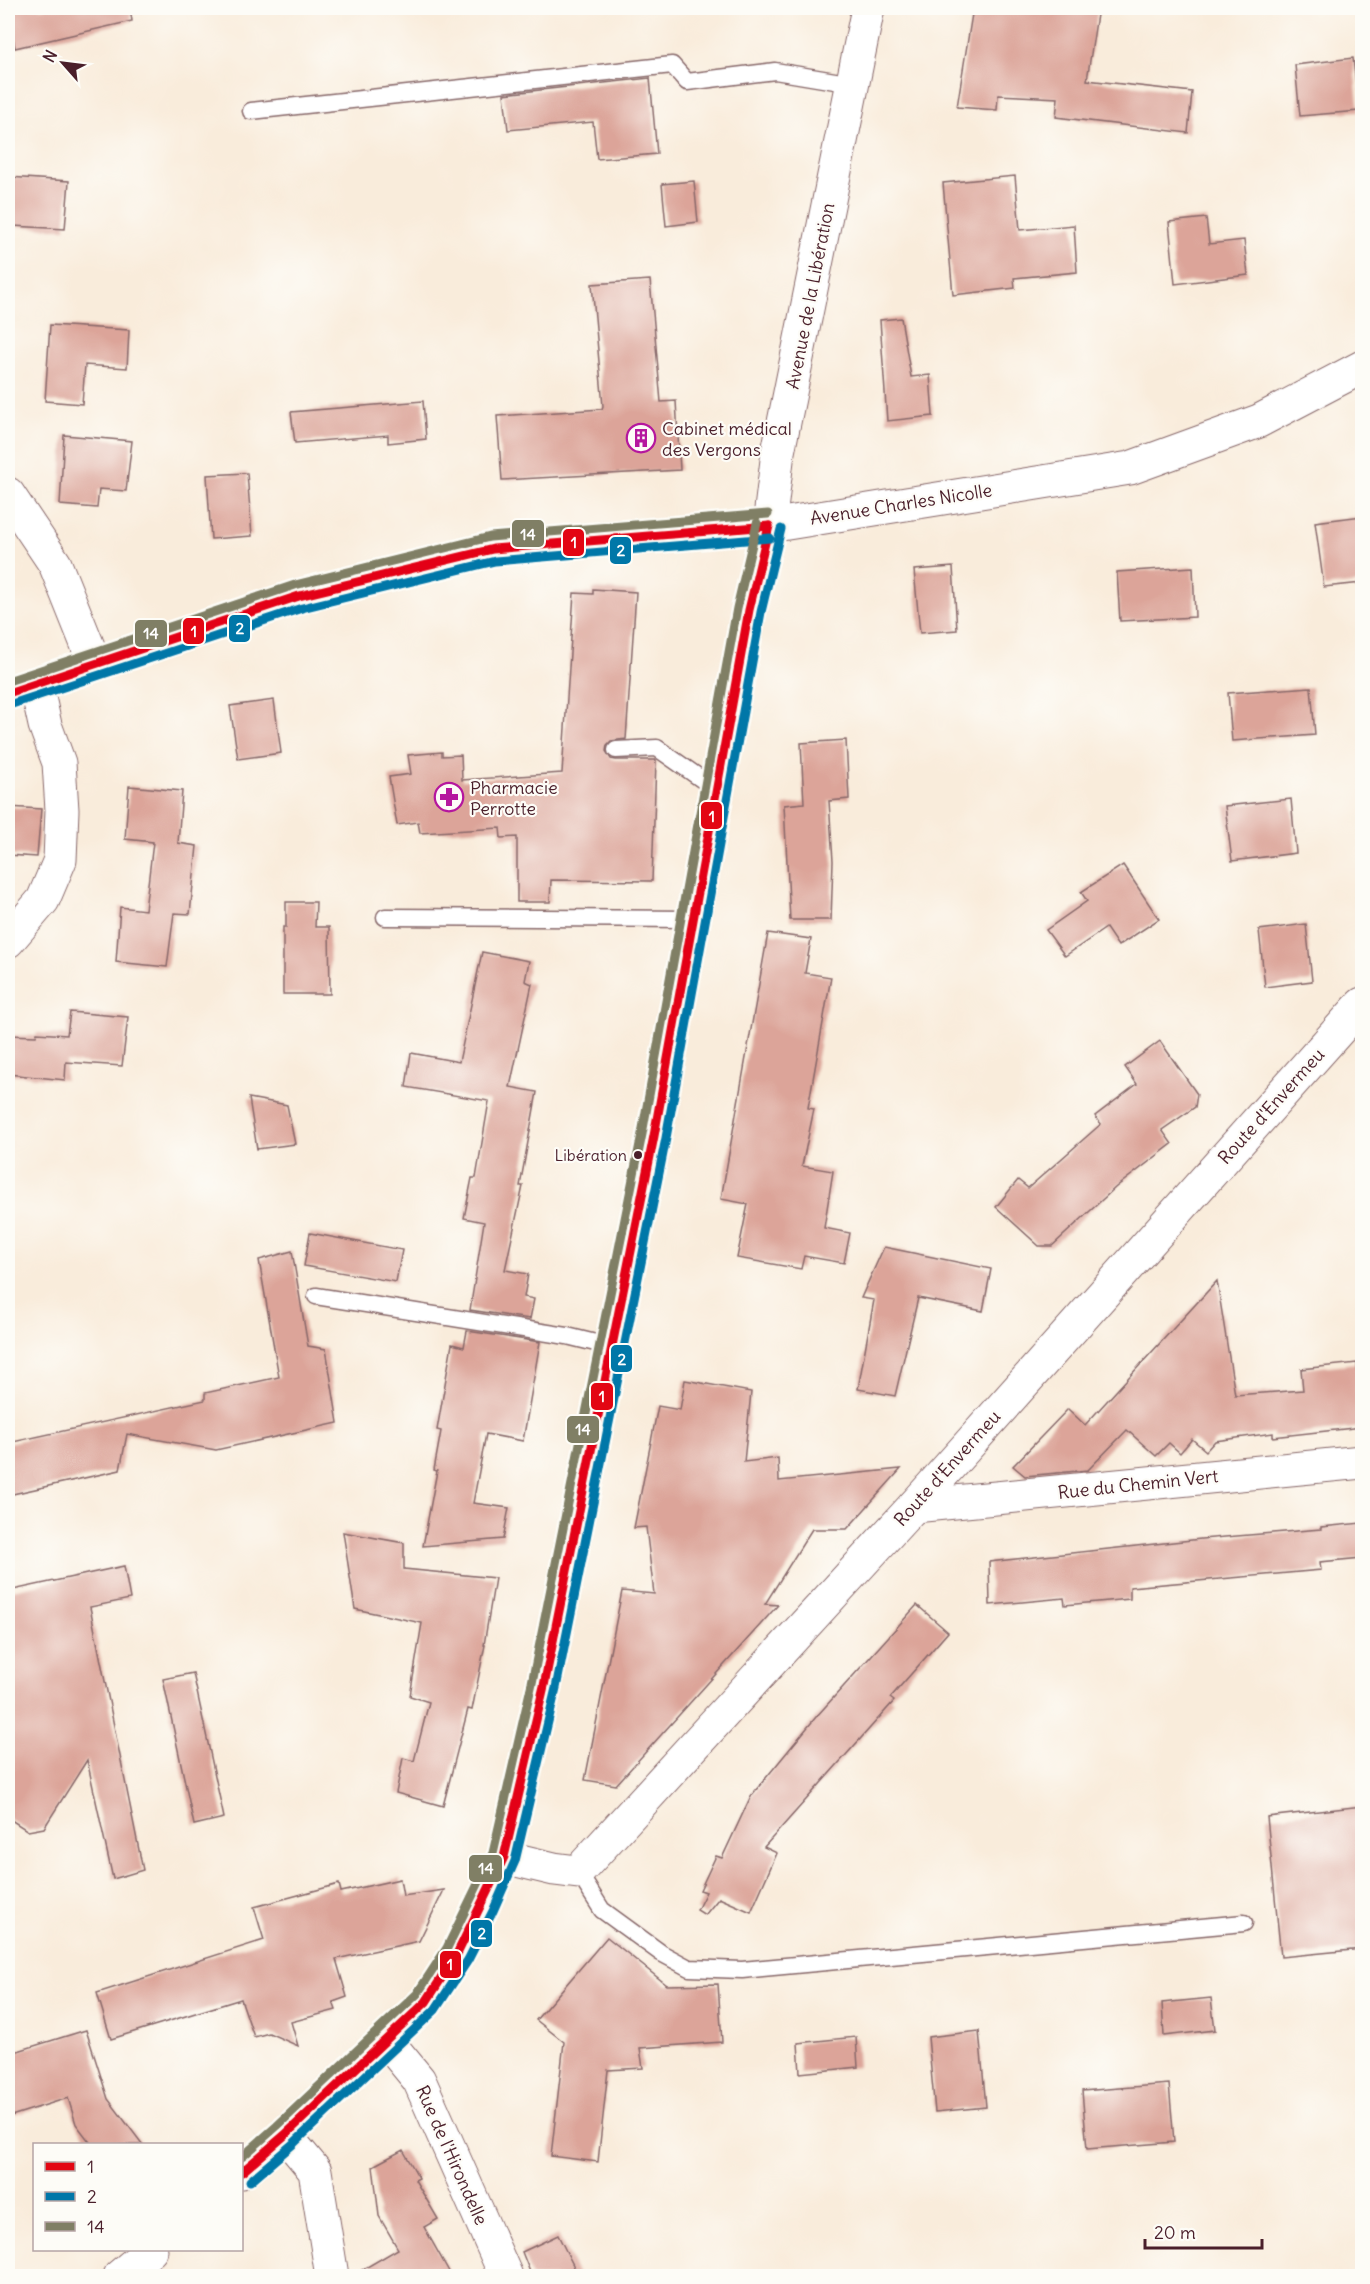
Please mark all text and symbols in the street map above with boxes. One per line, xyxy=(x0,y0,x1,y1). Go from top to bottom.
north arrow xyxy=(33,33,93,93)
text: N xyxy=(38,46,61,66)
street label: Avenue de la Libération xyxy=(781,201,839,391)
place label: Cabinet médical des Vergons xyxy=(662,417,792,461)
building icon: Cabinet médical des Vergons xyxy=(625,422,657,454)
street label: Avenue Charles Nicolle xyxy=(808,478,994,530)
line badge: 14 xyxy=(511,519,545,548)
text: 14 xyxy=(520,524,536,544)
line badge: 1 xyxy=(562,528,585,557)
text: 1 xyxy=(571,532,577,552)
line badge: 2 xyxy=(609,536,632,565)
text: 2 xyxy=(617,540,626,560)
line badge: 2 xyxy=(228,614,251,643)
line badge: 1 xyxy=(182,617,205,645)
text: 2 xyxy=(236,618,245,638)
line badge: 14 xyxy=(134,619,168,648)
text: 1 xyxy=(191,621,197,641)
text: 14 xyxy=(143,623,159,643)
place label: Pharmacie Perrotte xyxy=(470,776,558,820)
pharmacy icon: Pharmacie Perrotte xyxy=(433,781,465,813)
line badge: 1 xyxy=(700,801,723,830)
text: 1 xyxy=(709,806,715,826)
street label: Route d'Envermeu xyxy=(1213,1043,1329,1169)
place label: Libération xyxy=(555,1145,627,1165)
marker: Libération xyxy=(632,1149,644,1161)
line badge: 2 xyxy=(610,1344,633,1373)
text: 2 xyxy=(618,1349,627,1369)
line badge: 1 xyxy=(590,1382,614,1411)
text: 1 xyxy=(599,1386,605,1406)
street label: Route d'Envermeu xyxy=(889,1405,1005,1531)
line badge: 14 xyxy=(566,1415,600,1444)
text: 14 xyxy=(575,1419,591,1439)
street label: Rue du Chemin Vert xyxy=(1057,1464,1219,1504)
line badge: 14 xyxy=(468,1854,503,1883)
text: 14 xyxy=(478,1858,494,1878)
line badge: 2 xyxy=(470,1919,493,1948)
text: 2 xyxy=(478,1923,487,1943)
line badge: 1 xyxy=(439,1950,462,1979)
text: 1 xyxy=(447,1954,453,1974)
street label: Rue de l'Hirondelle xyxy=(411,2082,493,2228)
legend xyxy=(33,2143,243,2251)
text: 1 xyxy=(87,2155,94,2178)
text: 2 xyxy=(87,2185,97,2208)
scale bar xyxy=(1145,2212,1262,2250)
text: 14 xyxy=(87,2215,105,2238)
text: 20 m xyxy=(1154,2221,1196,2244)

